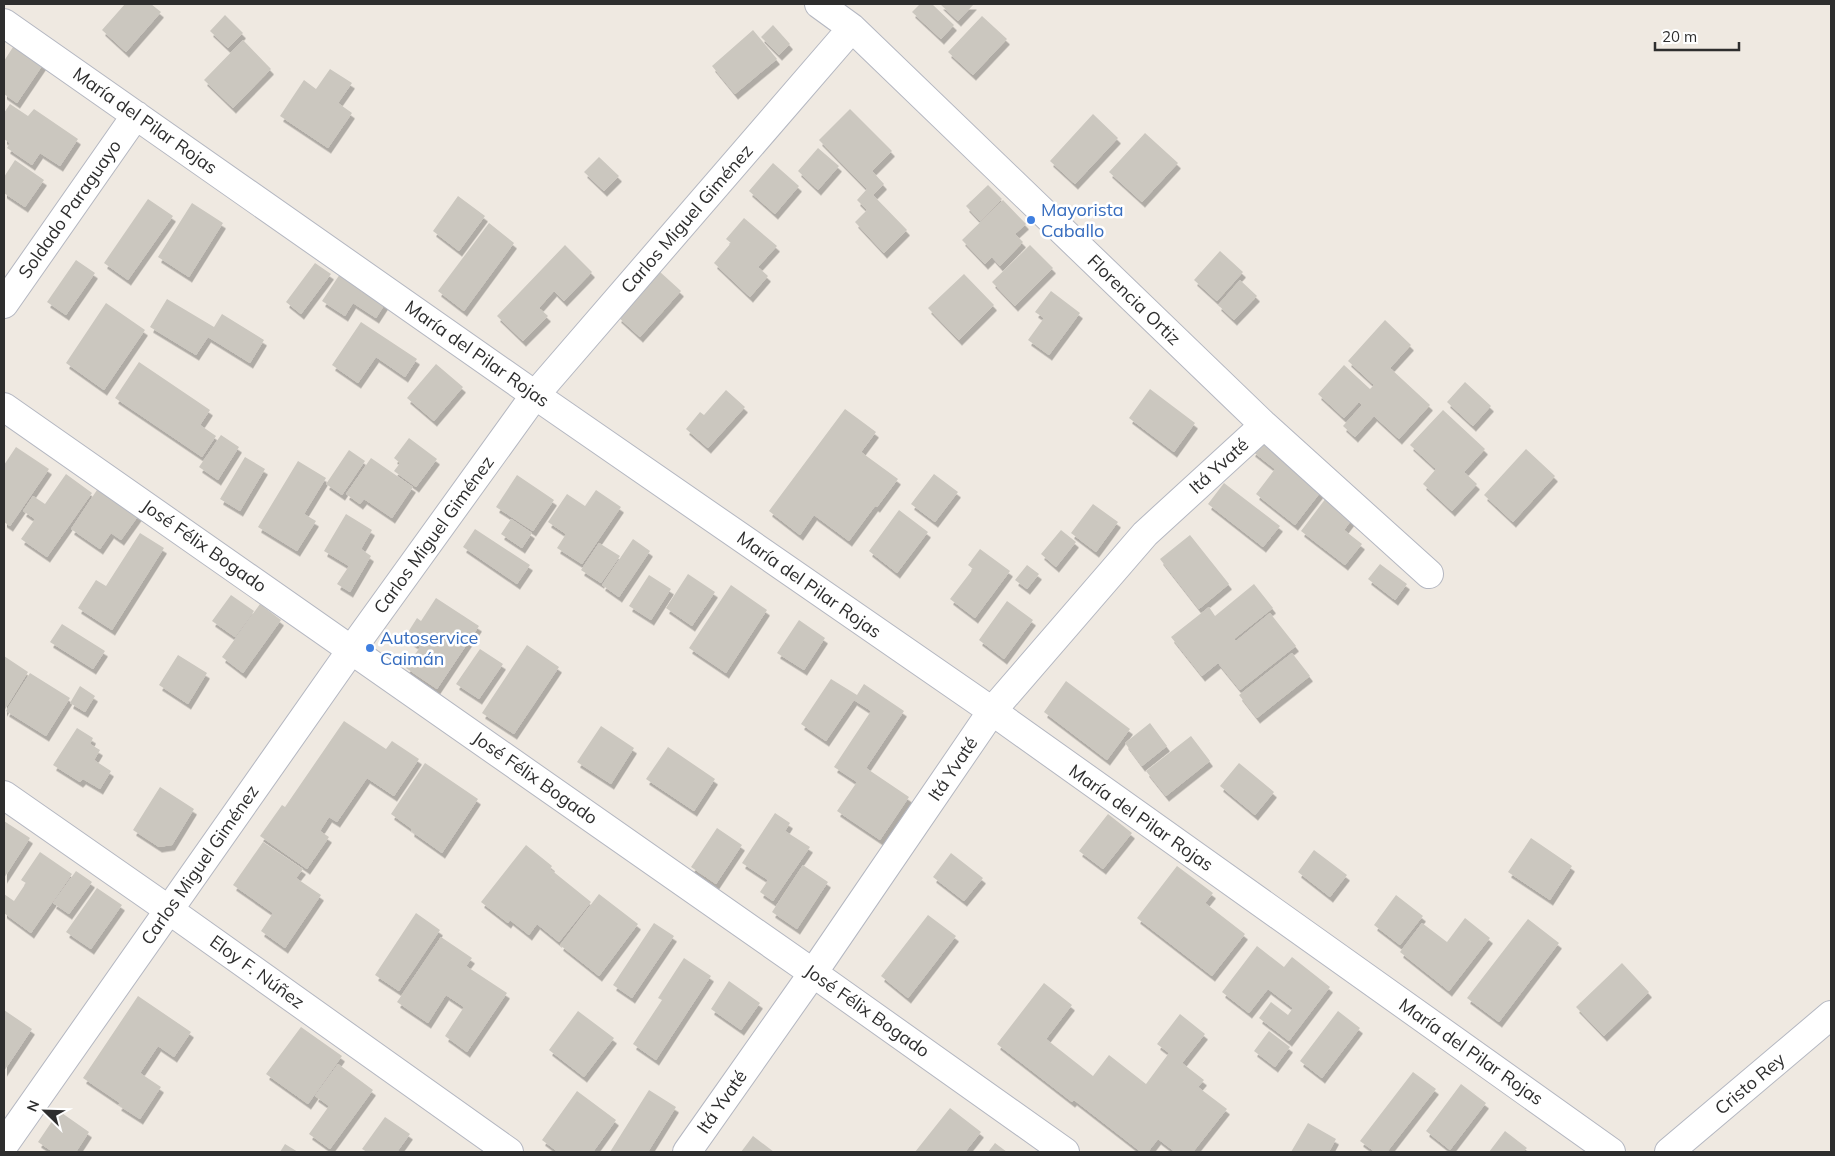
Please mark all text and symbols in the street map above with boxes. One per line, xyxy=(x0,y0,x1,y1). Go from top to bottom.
scale bar xyxy=(1655,20,1739,52)
text: 20 m xyxy=(1662,27,1697,46)
street label: María del Pilar Rojas xyxy=(69,62,222,179)
street label: Soldado Paraguayo xyxy=(13,135,126,283)
street label: Carlos Miguel Giménez xyxy=(616,139,758,298)
place label: Mayorista Caballo xyxy=(1041,198,1124,242)
marker: Mayorista Caballo xyxy=(1025,214,1037,226)
street label: Florencia Ortiz xyxy=(1083,249,1186,350)
street label: María del Pilar Rojas xyxy=(401,295,554,412)
street label: Itá Yvaté xyxy=(1184,433,1253,498)
street label: Carlos Miguel Giménez xyxy=(368,451,499,618)
street label: José Félix Bogado xyxy=(137,494,271,597)
street label: María del Pilar Rojas xyxy=(733,526,886,643)
place label: Autoservice Caimán xyxy=(380,626,478,670)
marker: Autoservice Caimán xyxy=(364,642,376,654)
street label: José Félix Bogado xyxy=(468,726,602,829)
street label: Itá Yvaté xyxy=(923,732,982,805)
street label: María del Pilar Rojas xyxy=(1065,759,1218,876)
street label: Carlos Miguel Giménez xyxy=(136,780,263,949)
street label: Eloy F. Núñez xyxy=(206,930,309,1014)
street label: José Félix Bogado xyxy=(800,959,934,1062)
street label: María del Pilar Rojas xyxy=(1395,993,1548,1110)
street label: Cristo Rey xyxy=(1710,1047,1790,1120)
street label: Itá Yvaté xyxy=(691,1066,752,1138)
north arrow xyxy=(20,1086,70,1136)
text: N xyxy=(23,1098,43,1114)

